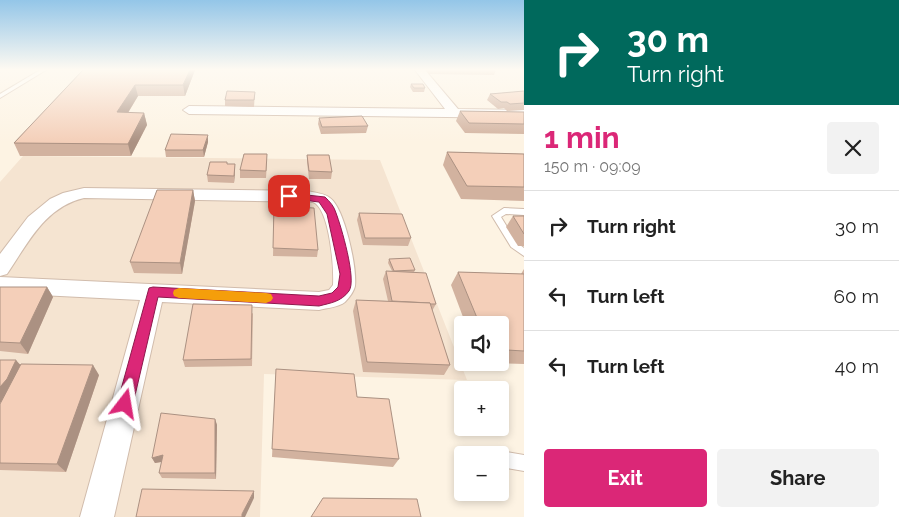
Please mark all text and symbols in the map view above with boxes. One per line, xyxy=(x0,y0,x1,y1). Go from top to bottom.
text: 30 m xyxy=(627,19,709,60)
icon: right xyxy=(544,20,609,85)
text: Turn right xyxy=(627,61,724,87)
text: 1 min xyxy=(544,120,620,155)
button: close xyxy=(827,122,879,174)
text: 150 m · 09:09 xyxy=(544,157,641,176)
pin xyxy=(268,175,310,217)
icon: arrive xyxy=(275,182,303,210)
icon: right xyxy=(544,212,572,240)
text: Turn right xyxy=(587,215,676,237)
text: 30 m xyxy=(835,215,879,237)
icon: left xyxy=(544,282,572,310)
text: Turn left xyxy=(587,285,664,307)
text: 60 m xyxy=(834,285,879,307)
map controls xyxy=(454,316,509,501)
button: sound xyxy=(454,316,509,371)
icon: left xyxy=(544,352,572,380)
text: Turn left xyxy=(587,355,664,377)
text: 40 m xyxy=(835,355,879,377)
position arrow xyxy=(98,377,150,429)
button: + xyxy=(454,381,509,436)
button: − xyxy=(454,446,509,501)
button: Exit xyxy=(544,449,707,507)
button: Share xyxy=(717,449,879,507)

